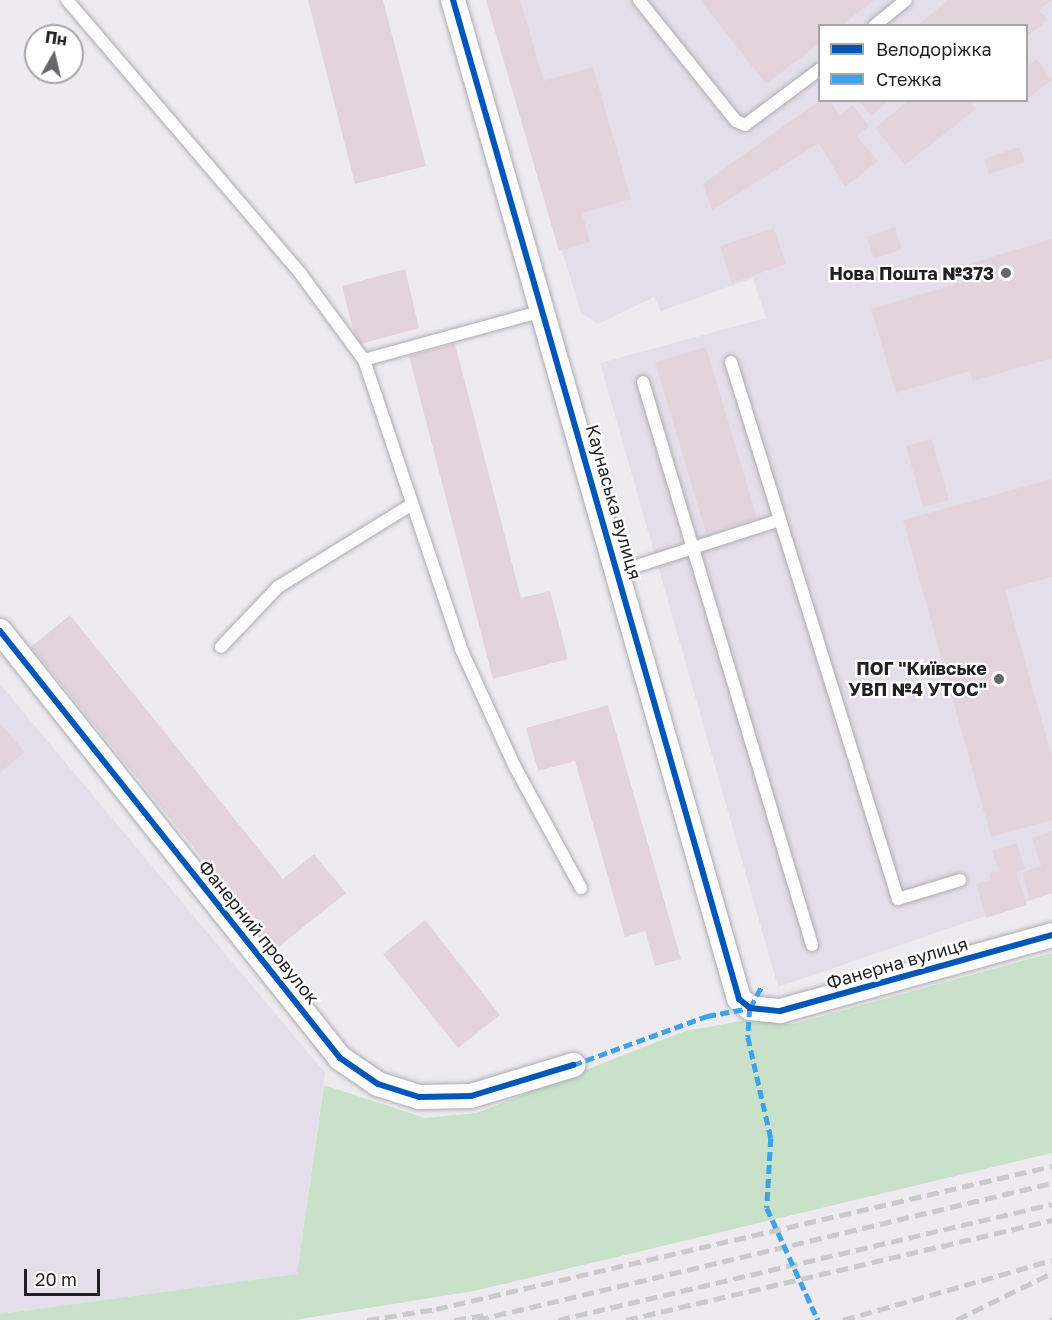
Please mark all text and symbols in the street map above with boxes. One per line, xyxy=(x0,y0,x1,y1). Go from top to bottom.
north arrow xyxy=(24,24,84,84)
legend xyxy=(818,24,1028,102)
text: Пн xyxy=(44,27,68,50)
text: Велодоріжка xyxy=(876,38,992,60)
text: Стежка xyxy=(876,68,942,90)
place label: Нова Пошта №373 xyxy=(829,262,994,284)
marker: Нова Пошта №373 xyxy=(999,266,1013,280)
street label: Каунаська вулиця xyxy=(582,422,646,582)
place label: ПОГ "Київське УВП №4 УТОС" xyxy=(848,658,987,700)
marker: ПОГ "Київське УВП №4 УТОС" xyxy=(992,672,1006,686)
street label: Фанерний провулок xyxy=(194,855,324,1009)
street label: Фанерна вулиця xyxy=(824,932,970,994)
scale bar xyxy=(27,1257,104,1295)
text: 20 m xyxy=(35,1268,77,1290)

